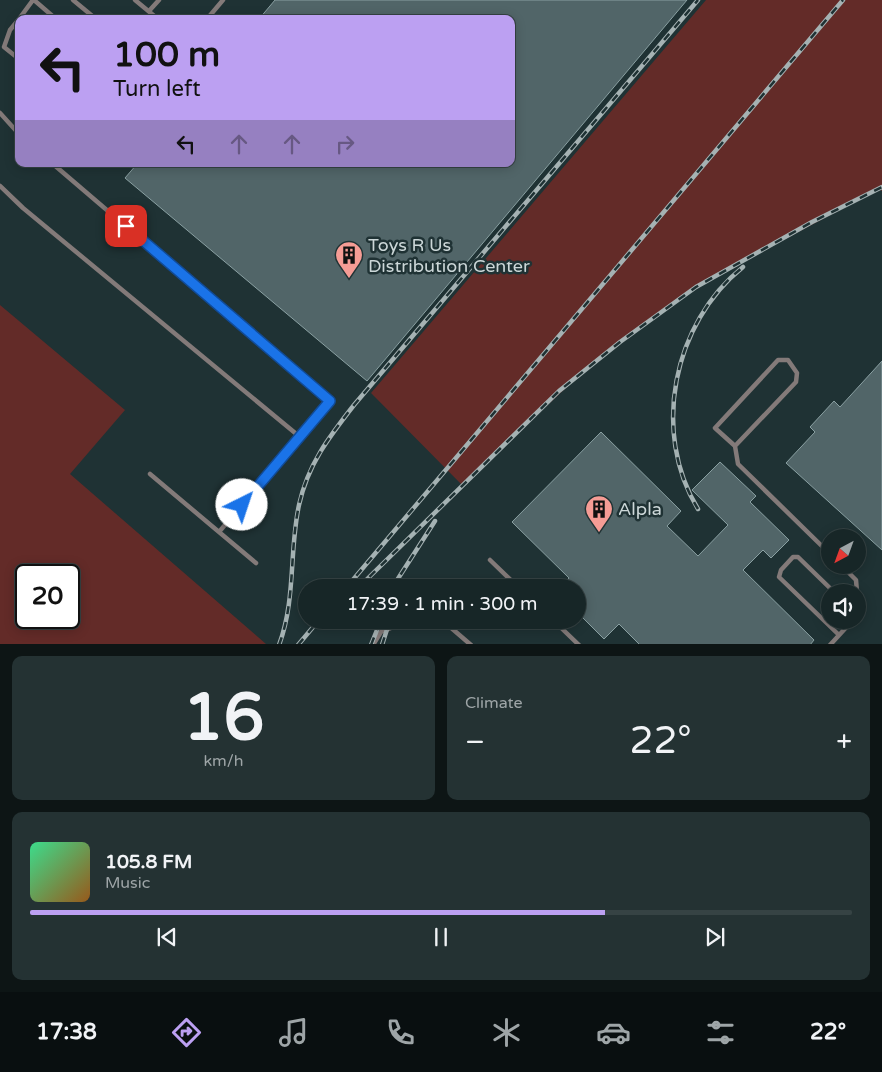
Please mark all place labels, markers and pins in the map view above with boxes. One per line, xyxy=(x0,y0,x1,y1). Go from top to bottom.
pin xyxy=(105,205,147,247)
place label: Toys R Us Distribution Center xyxy=(368,234,530,277)
building icon: Toys R Us Distribution Center xyxy=(334,240,364,279)
building icon: Alpla xyxy=(584,494,614,533)
place label: Alpla xyxy=(618,498,662,520)

